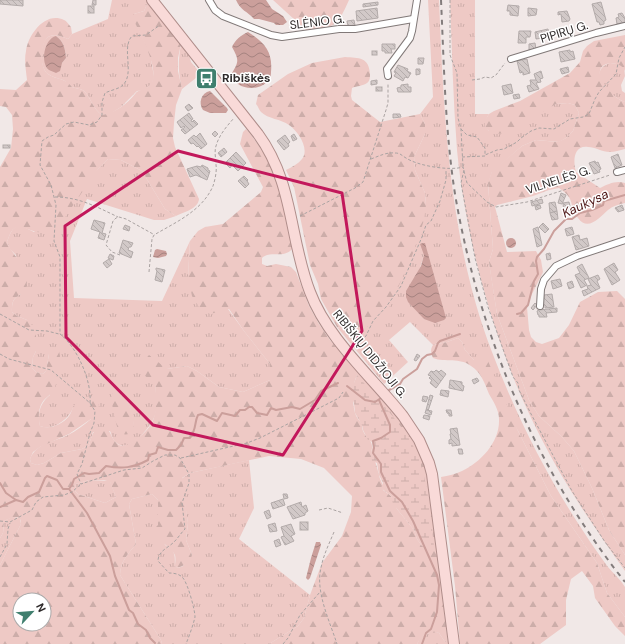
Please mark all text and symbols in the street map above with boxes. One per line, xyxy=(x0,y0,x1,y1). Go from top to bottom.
street label: SLĖNIO G. xyxy=(289,11,345,33)
street label: PIPIRŲ G. xyxy=(538,17,590,47)
bus stop icon: Ribiškės xyxy=(193,65,219,91)
place label: Ribiškės xyxy=(222,70,270,86)
street label: VILNELĖS G. xyxy=(524,162,592,198)
water label: Kaukysa xyxy=(559,185,611,222)
street label: RIBIŠKIŲ DIDŽIOJI G. xyxy=(329,307,411,401)
north arrow xyxy=(12,592,52,632)
text: N xyxy=(33,601,49,614)

